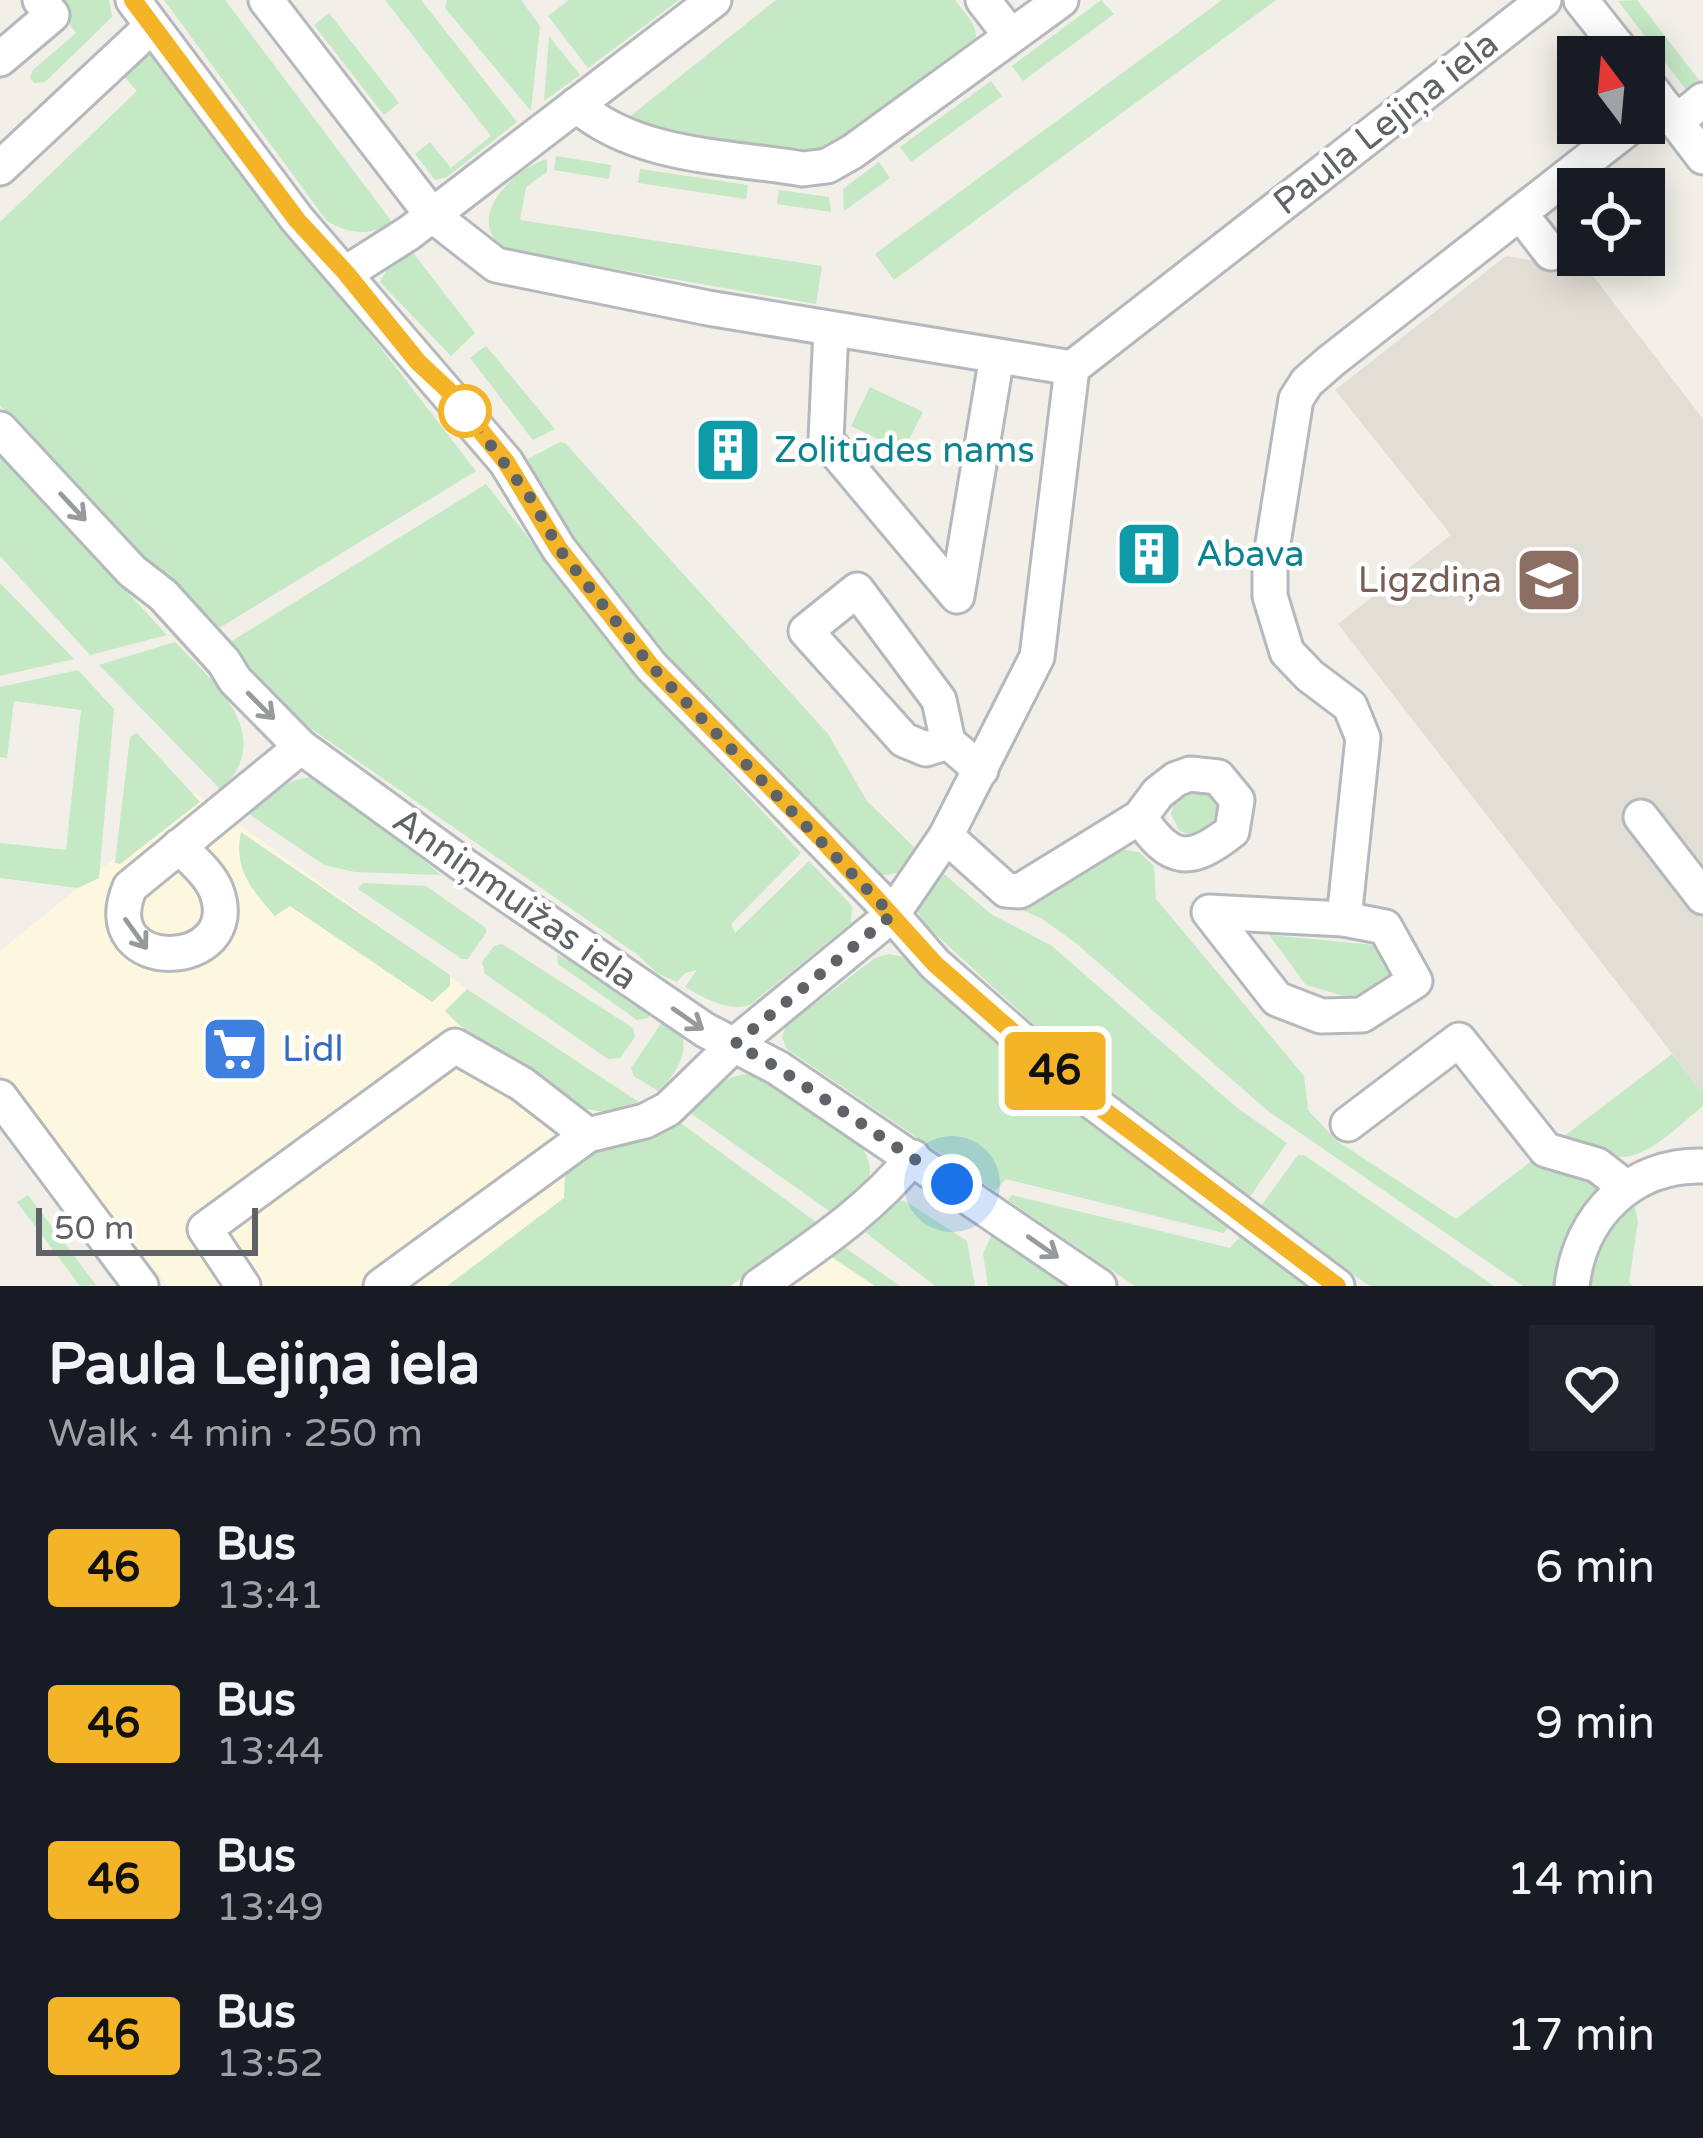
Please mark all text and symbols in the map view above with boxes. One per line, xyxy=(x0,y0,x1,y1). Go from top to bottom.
street label: Paula Lejiņa iela xyxy=(1265,22,1507,224)
north arrow xyxy=(1557,36,1665,144)
map controls xyxy=(1557,36,1665,276)
button: locate xyxy=(1557,168,1665,276)
unlabelled marker xyxy=(440,386,490,436)
building icon: Zolitūdes nams xyxy=(693,415,763,485)
place label: Zolitūdes nams xyxy=(774,429,1035,472)
one-way arrow xyxy=(59,491,87,521)
building icon: Abava xyxy=(1114,519,1184,589)
place label: Abava xyxy=(1196,533,1304,576)
school or university icon: Ligzdiņa xyxy=(1514,545,1584,615)
place label: Ligzdiņa xyxy=(1358,559,1502,602)
one-way arrow xyxy=(246,691,275,719)
street label: Anniņmuižas iela xyxy=(384,799,646,999)
one-way arrow xyxy=(123,917,148,949)
one-way arrow xyxy=(670,1006,704,1031)
supermarket icon: Lidl xyxy=(200,1014,270,1084)
place label: Lidl xyxy=(282,1028,343,1071)
line badge: 46 xyxy=(1001,1032,1109,1110)
text: 46 xyxy=(1029,1045,1081,1096)
your location xyxy=(922,1154,982,1214)
scale bar xyxy=(36,1202,258,1255)
text: 50 m xyxy=(54,1209,134,1248)
one-way arrow xyxy=(1026,1234,1059,1259)
button: heart xyxy=(1529,1325,1655,1451)
text: Paula Lejiņa iela xyxy=(48,1331,480,1399)
text: Walk · 4 min · 250 m xyxy=(48,1410,423,1457)
text: Bus xyxy=(216,1518,296,1572)
text: 6 min xyxy=(1535,1541,1655,1595)
text: 46 xyxy=(88,1542,140,1593)
text: 13:41 xyxy=(216,1572,324,1619)
text: Bus xyxy=(216,1674,296,1728)
text: 9 min xyxy=(1535,1697,1655,1751)
text: 46 xyxy=(88,1698,140,1749)
text: 13:44 xyxy=(216,1728,324,1775)
text: Bus xyxy=(216,1830,296,1884)
text: 14 min xyxy=(1507,1853,1655,1907)
text: 46 xyxy=(88,1854,140,1905)
text: 13:49 xyxy=(216,1884,324,1931)
text: Bus xyxy=(216,1986,296,2040)
text: 17 min xyxy=(1507,2009,1655,2063)
text: 46 xyxy=(88,2010,140,2061)
text: 13:52 xyxy=(216,2040,324,2087)

